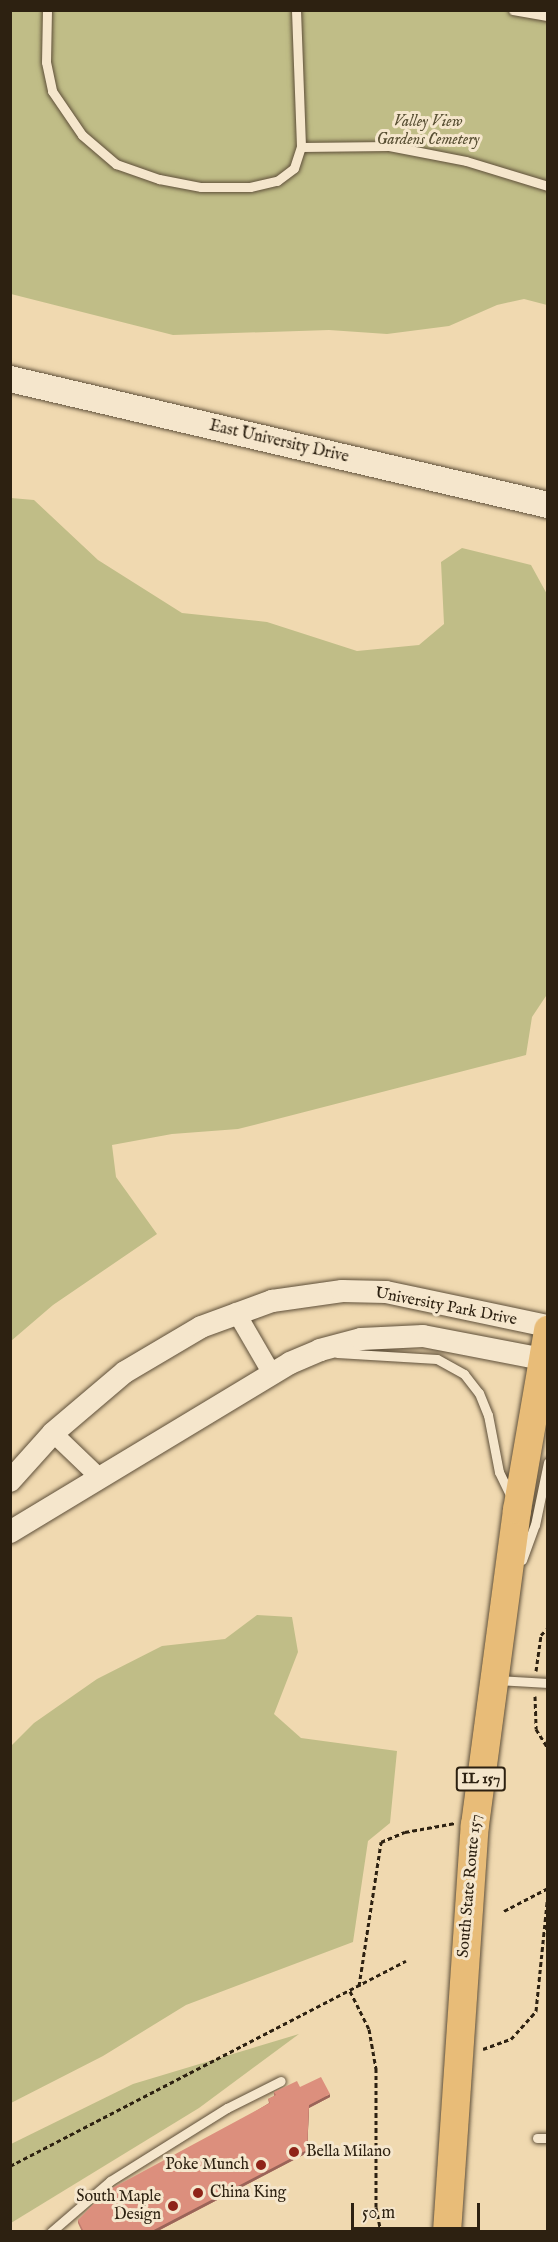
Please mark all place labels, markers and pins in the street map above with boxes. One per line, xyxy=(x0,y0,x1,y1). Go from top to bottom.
place label: Bella Milano xyxy=(306,2142,391,2162)
marker: Bella Milano xyxy=(287,2145,301,2159)
place label: Poke Munch xyxy=(165,2155,249,2175)
marker: Poke Munch xyxy=(254,2158,268,2172)
place label: China King xyxy=(210,2183,286,2203)
marker: China King xyxy=(191,2186,205,2200)
place label: South Maple Design xyxy=(76,2187,161,2225)
marker: South Maple Design xyxy=(166,2199,180,2213)

